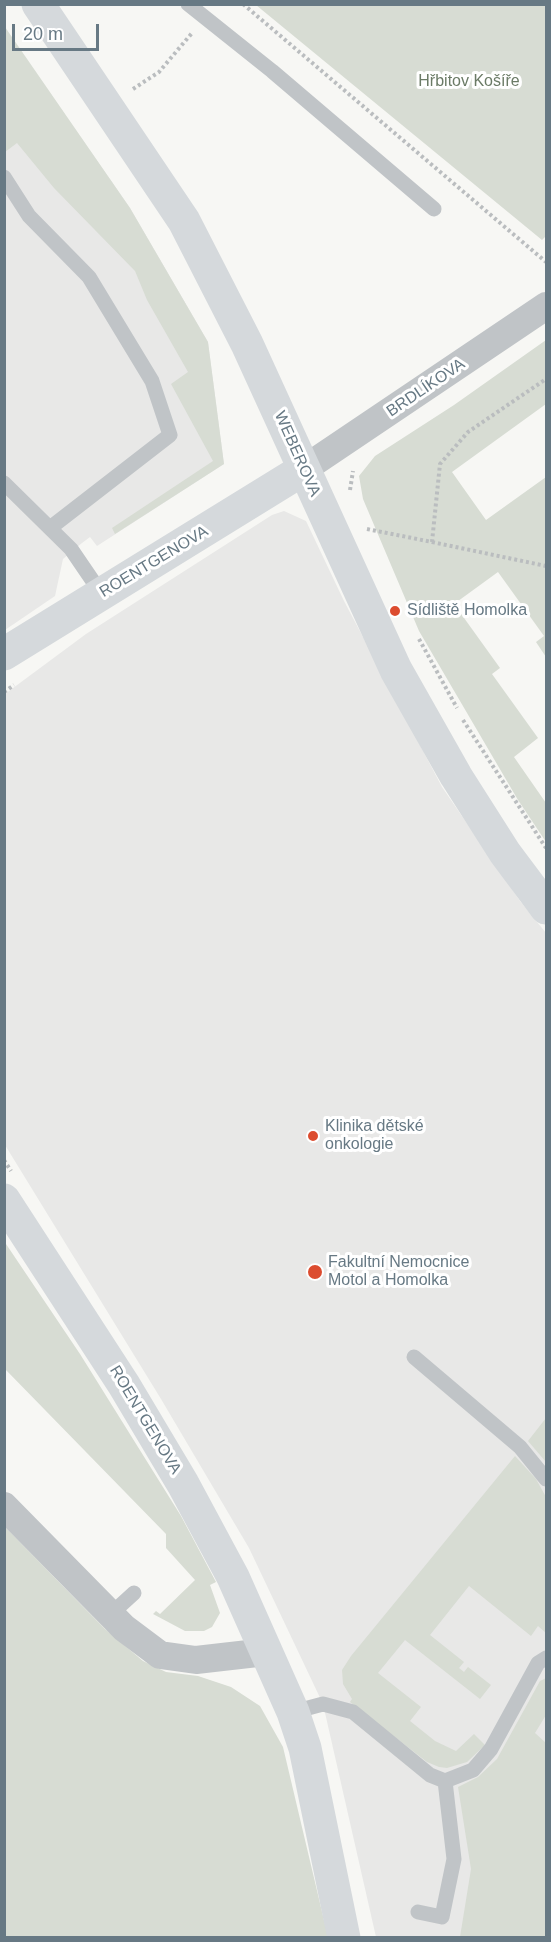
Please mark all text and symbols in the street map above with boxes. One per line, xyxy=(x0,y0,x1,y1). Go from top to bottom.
scale bar xyxy=(15,12,102,50)
text: 20 m xyxy=(23,24,63,44)
park label: Hřbitov Košíře xyxy=(418,72,520,92)
street label: BRDLÍKOVA xyxy=(383,355,469,421)
street label: WEBEROVA xyxy=(270,408,324,500)
street label: ROENTGENOVA xyxy=(96,522,212,602)
place label: Sídliště Homolka xyxy=(407,601,527,621)
marker: Sídliště Homolka xyxy=(388,604,402,618)
place label: Klinika dětské onkologie xyxy=(325,1117,424,1155)
marker: Klinika dětské onkologie xyxy=(306,1129,320,1143)
place label: Fakultní Nemocnice Motol a Homolka xyxy=(328,1253,469,1291)
marker: Fakultní Nemocnice Motol a Homolka xyxy=(306,1263,324,1281)
street label: ROENTGENOVA xyxy=(105,1362,185,1478)

